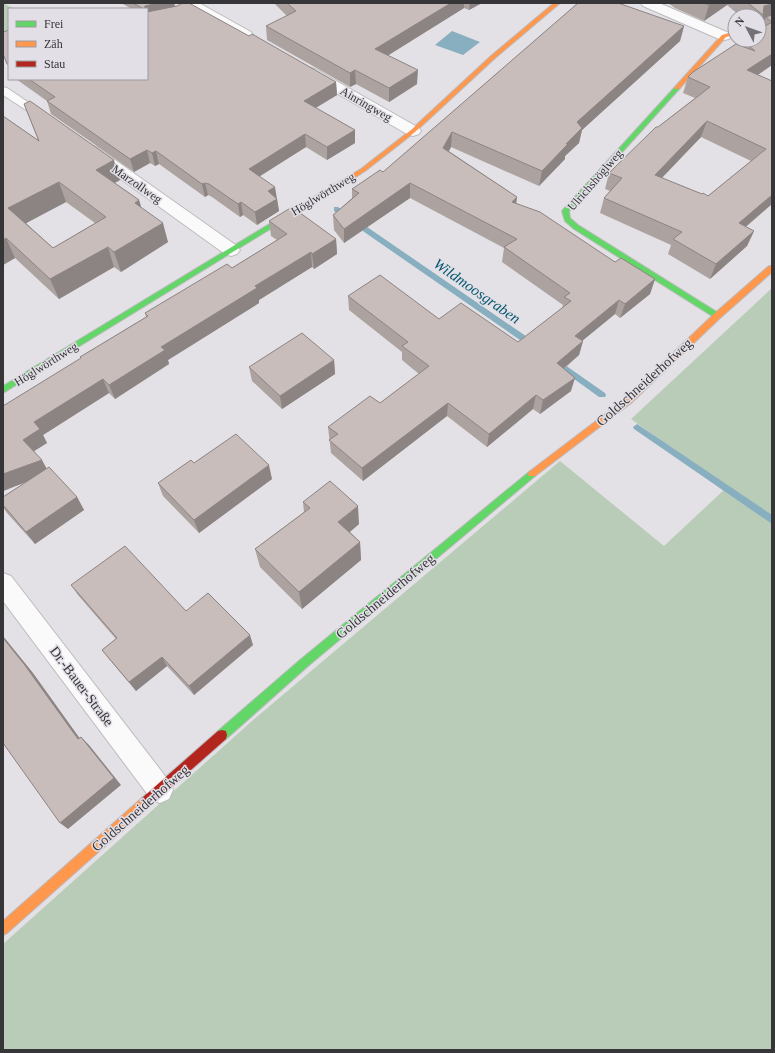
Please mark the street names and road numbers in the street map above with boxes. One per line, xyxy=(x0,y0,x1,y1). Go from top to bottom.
street label: Ainringweg xyxy=(338,84,394,124)
street label: Ulrichshöglweg xyxy=(565,146,625,214)
street label: Marzollweg xyxy=(109,162,165,206)
street label: Höglwörthweg xyxy=(289,169,357,219)
street label: Goldschneiderhofweg xyxy=(593,335,695,429)
street label: Höglwörthweg xyxy=(12,339,80,389)
street label: Goldschneiderhofweg xyxy=(333,551,437,642)
street label: Dr.-Bauer-Straße xyxy=(47,644,116,729)
street label: Goldschneiderhofweg xyxy=(89,762,192,855)

